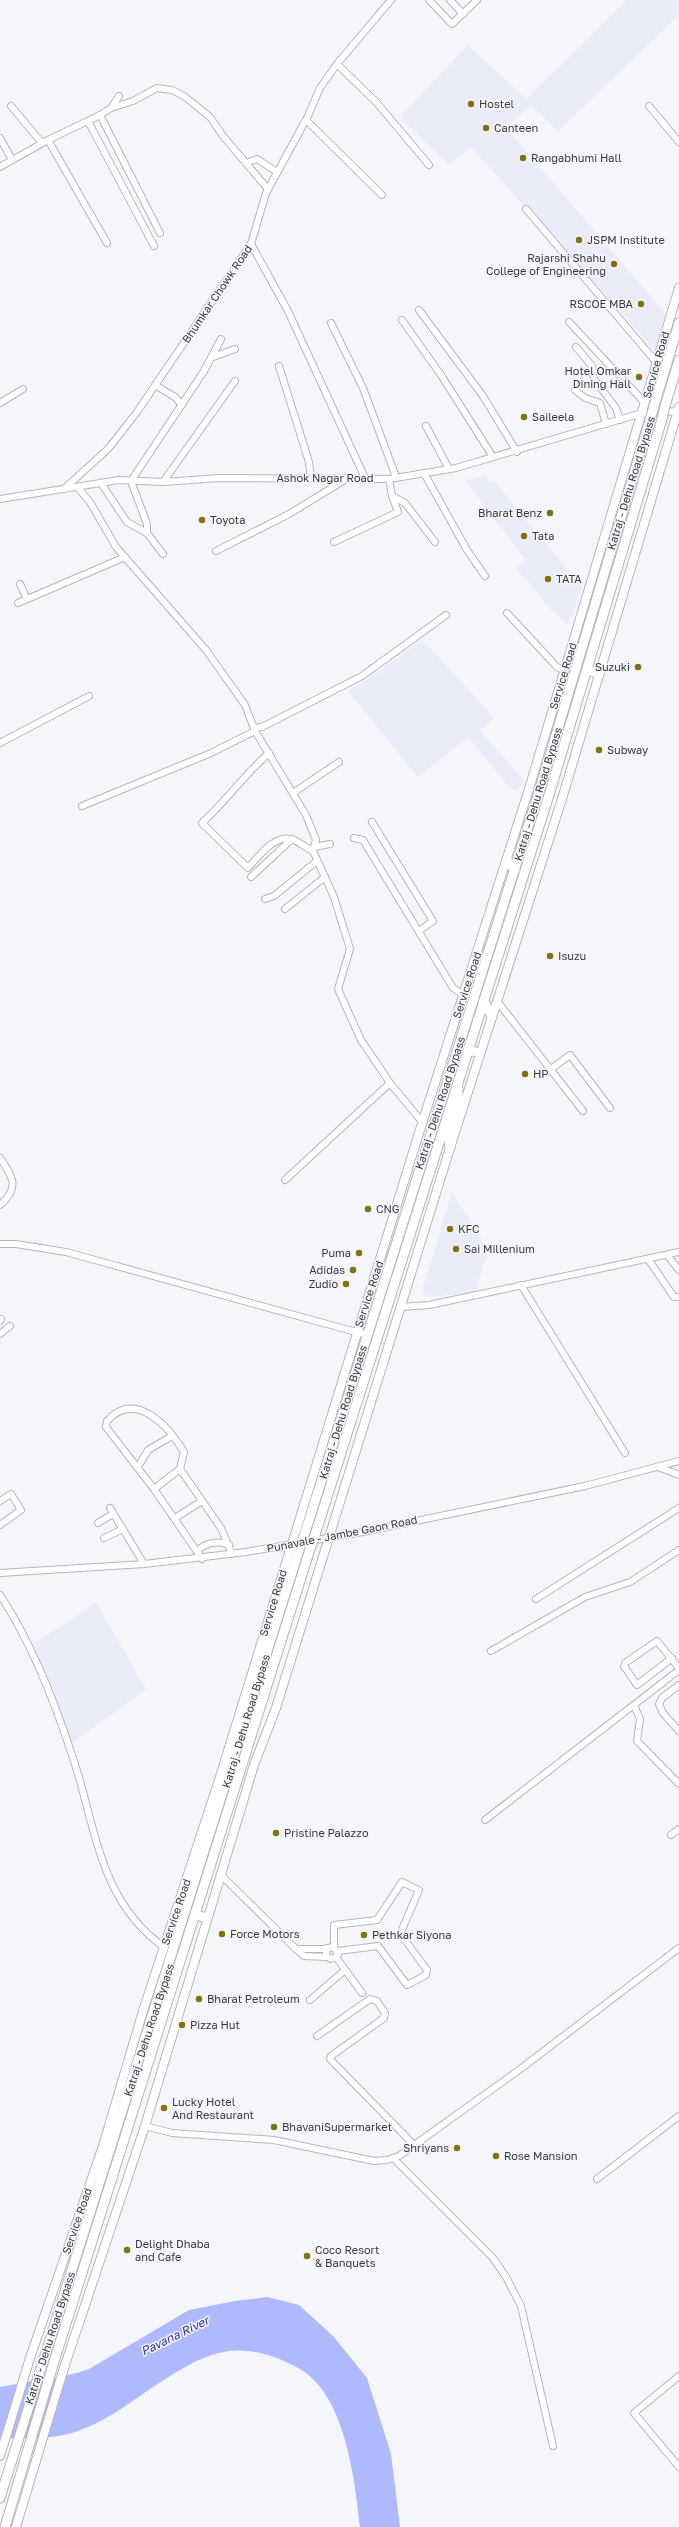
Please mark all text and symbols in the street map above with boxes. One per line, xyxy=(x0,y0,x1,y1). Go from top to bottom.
place label: Hostel xyxy=(479,97,515,110)
marker: Hostel xyxy=(466,99,476,109)
place label: Canteen xyxy=(494,121,538,134)
marker: Canteen xyxy=(481,123,491,133)
place label: Rangabhumi Hall xyxy=(531,151,622,164)
marker: Rangabhumi Hall xyxy=(518,153,528,163)
place label: JSPM Institute xyxy=(587,233,665,246)
marker: JSPM Institute xyxy=(574,235,584,245)
street label: Bhumkar Chowk Road xyxy=(179,242,254,345)
place label: Rajarshi Shahu College of Engineering xyxy=(486,251,606,277)
marker: Rajarshi Shahu College of Engineering xyxy=(609,259,619,269)
place label: RSCOE MBA xyxy=(569,297,634,310)
marker: RSCOE MBA xyxy=(636,299,646,309)
street label: Service Road xyxy=(640,330,671,400)
place label: Hotel Omkar Dining Hall xyxy=(565,364,632,390)
marker: Hotel Omkar Dining Hall xyxy=(634,372,644,382)
place label: Saileela xyxy=(532,410,574,423)
marker: Saileela xyxy=(519,412,529,422)
street label: Katraj - Dehu Road Bypass xyxy=(604,414,657,551)
street label: Ashok Nagar Road xyxy=(276,471,374,484)
place label: Bharat Benz xyxy=(478,506,542,519)
marker: Bharat Benz xyxy=(545,508,555,518)
place label: Toyota xyxy=(210,513,245,526)
marker: Toyota xyxy=(197,515,207,525)
place label: Tata xyxy=(532,529,555,542)
marker: Tata xyxy=(519,531,529,541)
place label: TATA xyxy=(556,572,582,585)
marker: TATA xyxy=(543,574,553,584)
street label: Service Road xyxy=(546,641,579,711)
place label: Suzuki xyxy=(595,660,630,673)
marker: Suzuki xyxy=(633,662,643,672)
street label: Katraj - Dehu Road Bypass xyxy=(511,725,564,862)
place label: Subway xyxy=(607,743,648,756)
marker: Subway xyxy=(594,745,604,755)
place label: Isuzu xyxy=(558,949,586,962)
street label: Service Road xyxy=(450,950,483,1020)
marker: Isuzu xyxy=(545,951,555,961)
street label: Katraj - Dehu Road Bypass xyxy=(412,1035,467,1171)
place label: HP xyxy=(533,1067,549,1080)
marker: HP xyxy=(520,1069,530,1079)
place label: CNG xyxy=(376,1202,400,1215)
marker: CNG xyxy=(363,1204,373,1214)
place label: KFC xyxy=(458,1222,480,1235)
marker: KFC xyxy=(445,1224,455,1234)
place label: Sai Millenium xyxy=(464,1242,535,1255)
marker: Sai Millenium xyxy=(451,1244,461,1254)
place label: Puma xyxy=(321,1246,351,1259)
marker: Puma xyxy=(354,1248,364,1258)
street label: Service Road xyxy=(352,1259,385,1329)
place label: Adidas xyxy=(309,1263,345,1276)
marker: Adidas xyxy=(348,1265,358,1275)
place label: Zudio xyxy=(309,1277,338,1290)
marker: Zudio xyxy=(341,1279,351,1289)
street label: Katraj - Dehu Road Bypass xyxy=(316,1343,369,1480)
street label: Punavale - Jambe Gaon Road xyxy=(266,1513,418,1554)
street label: Service Road xyxy=(256,1568,289,1638)
street label: Katraj - Dehu Road Bypass xyxy=(219,1652,272,1789)
place label: Pristine Palazzo xyxy=(284,1826,369,1839)
marker: Pristine Palazzo xyxy=(271,1828,281,1838)
street label: Service Road xyxy=(158,1877,193,1947)
place label: Force Motors xyxy=(230,1927,300,1940)
place label: Pethkar Siyona xyxy=(372,1928,452,1941)
marker: Force Motors xyxy=(217,1929,227,1939)
marker: Pethkar Siyona xyxy=(359,1930,369,1940)
street label: Katraj - Dehu Road Bypass xyxy=(121,1962,176,2098)
place label: Bharat Petroleum xyxy=(207,1992,300,2005)
marker: Bharat Petroleum xyxy=(194,1994,204,2004)
place label: Pizza Hut xyxy=(190,2018,240,2031)
marker: Pizza Hut xyxy=(177,2020,187,2030)
place label: Lucky Hotel And Restaurant xyxy=(172,2095,254,2121)
marker: Lucky Hotel And Restaurant xyxy=(159,2103,169,2113)
place label: BhavaniSupermarket xyxy=(282,2120,392,2133)
marker: BhavaniSupermarket xyxy=(269,2122,279,2132)
place label: Shriyans xyxy=(403,2141,449,2154)
marker: Shriyans xyxy=(452,2143,462,2153)
place label: Rose Mansion xyxy=(504,2149,578,2162)
marker: Rose Mansion xyxy=(491,2151,501,2161)
street label: Service Road xyxy=(59,2186,94,2256)
place label: Delight Dhaba and Cafe xyxy=(135,2237,210,2263)
place label: Coco Resort & Banquets xyxy=(315,2243,380,2269)
marker: Delight Dhaba and Cafe xyxy=(122,2245,132,2255)
marker: Coco Resort & Banquets xyxy=(302,2251,312,2261)
street label: Katraj - Dehu Road Bypass xyxy=(22,2270,77,2406)
water label: Pavana River xyxy=(138,2312,213,2359)

